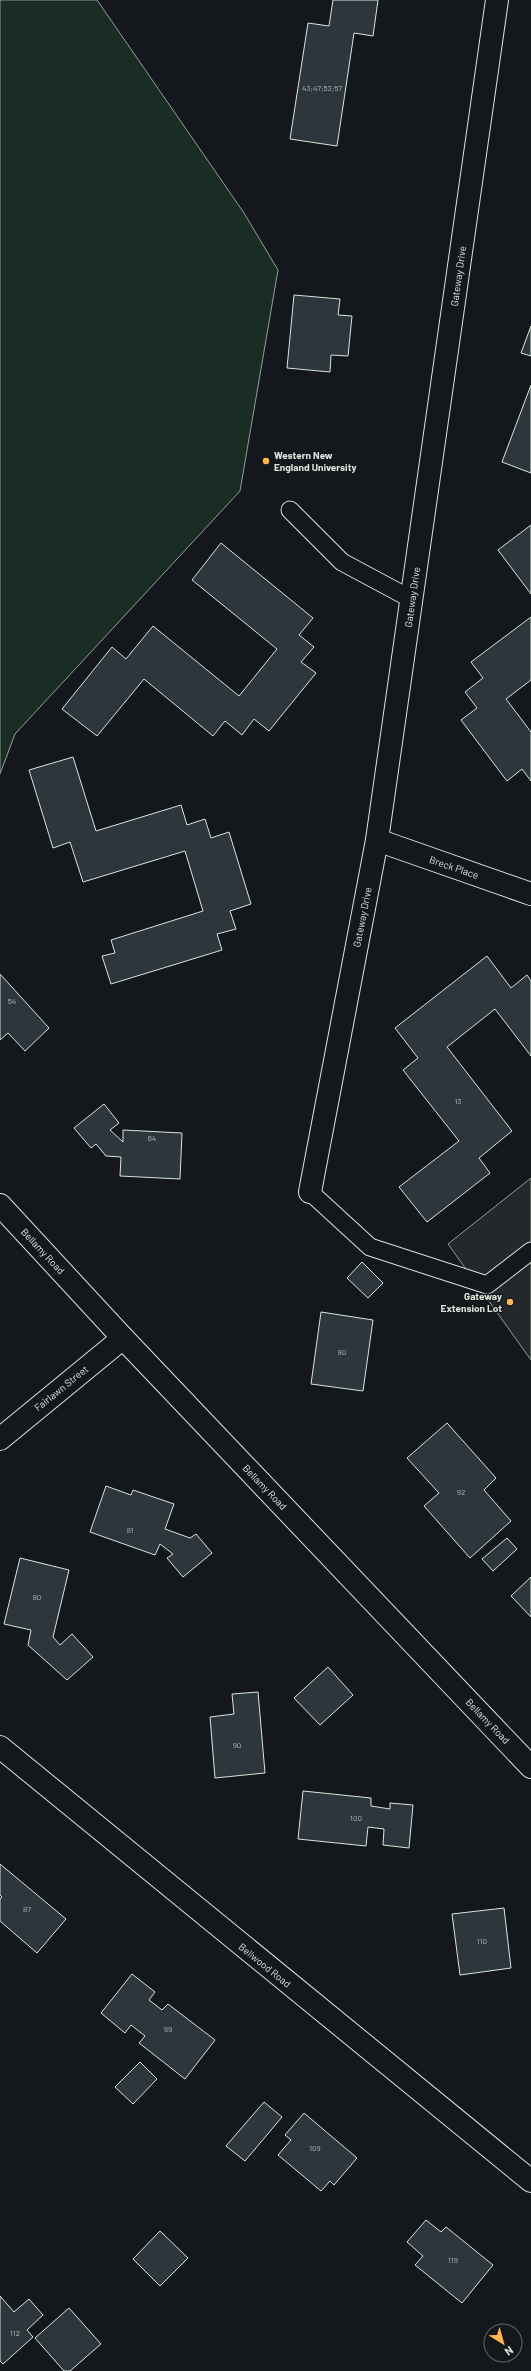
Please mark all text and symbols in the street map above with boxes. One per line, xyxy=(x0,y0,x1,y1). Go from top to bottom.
house number: 43;47;53;57 xyxy=(302,83,342,93)
street label: Gateway Drive xyxy=(448,245,468,307)
place label: Western New England University xyxy=(274,449,357,473)
marker: Western New England University xyxy=(261,456,271,466)
street label: Gateway Drive xyxy=(402,566,422,628)
street label: Breck Place xyxy=(428,853,480,881)
street label: Gateway Drive xyxy=(350,886,374,948)
house number: 54 xyxy=(8,996,16,1006)
house number: 13 xyxy=(455,1096,461,1106)
house number: 64 xyxy=(148,1133,156,1143)
street label: Bellamy Road xyxy=(19,1226,67,1276)
place label: Gateway Extension Lot xyxy=(441,1290,502,1314)
marker: Gateway Extension Lot xyxy=(505,1297,515,1307)
house number: 80 xyxy=(338,1347,346,1357)
street label: Fairlawn Street xyxy=(32,1362,91,1413)
street label: Bellamy Road xyxy=(240,1462,290,1512)
house number: 92 xyxy=(457,1487,465,1497)
house number: 81 xyxy=(127,1525,134,1535)
house number: 80 xyxy=(33,1592,41,1602)
street label: Bellamy Road xyxy=(463,1696,513,1746)
house number: 90 xyxy=(233,1740,241,1750)
house number: 100 xyxy=(350,1813,362,1823)
house number: 87 xyxy=(23,1904,31,1914)
house number: 110 xyxy=(477,1936,487,1946)
street label: Bellwood Road xyxy=(236,1940,294,1990)
house number: 99 xyxy=(164,2024,172,2034)
house number: 109 xyxy=(309,2143,321,2153)
house number: 119 xyxy=(448,2255,458,2265)
north arrow xyxy=(483,2323,523,2363)
house number: 112 xyxy=(10,2328,20,2338)
text: N xyxy=(502,2344,516,2359)

